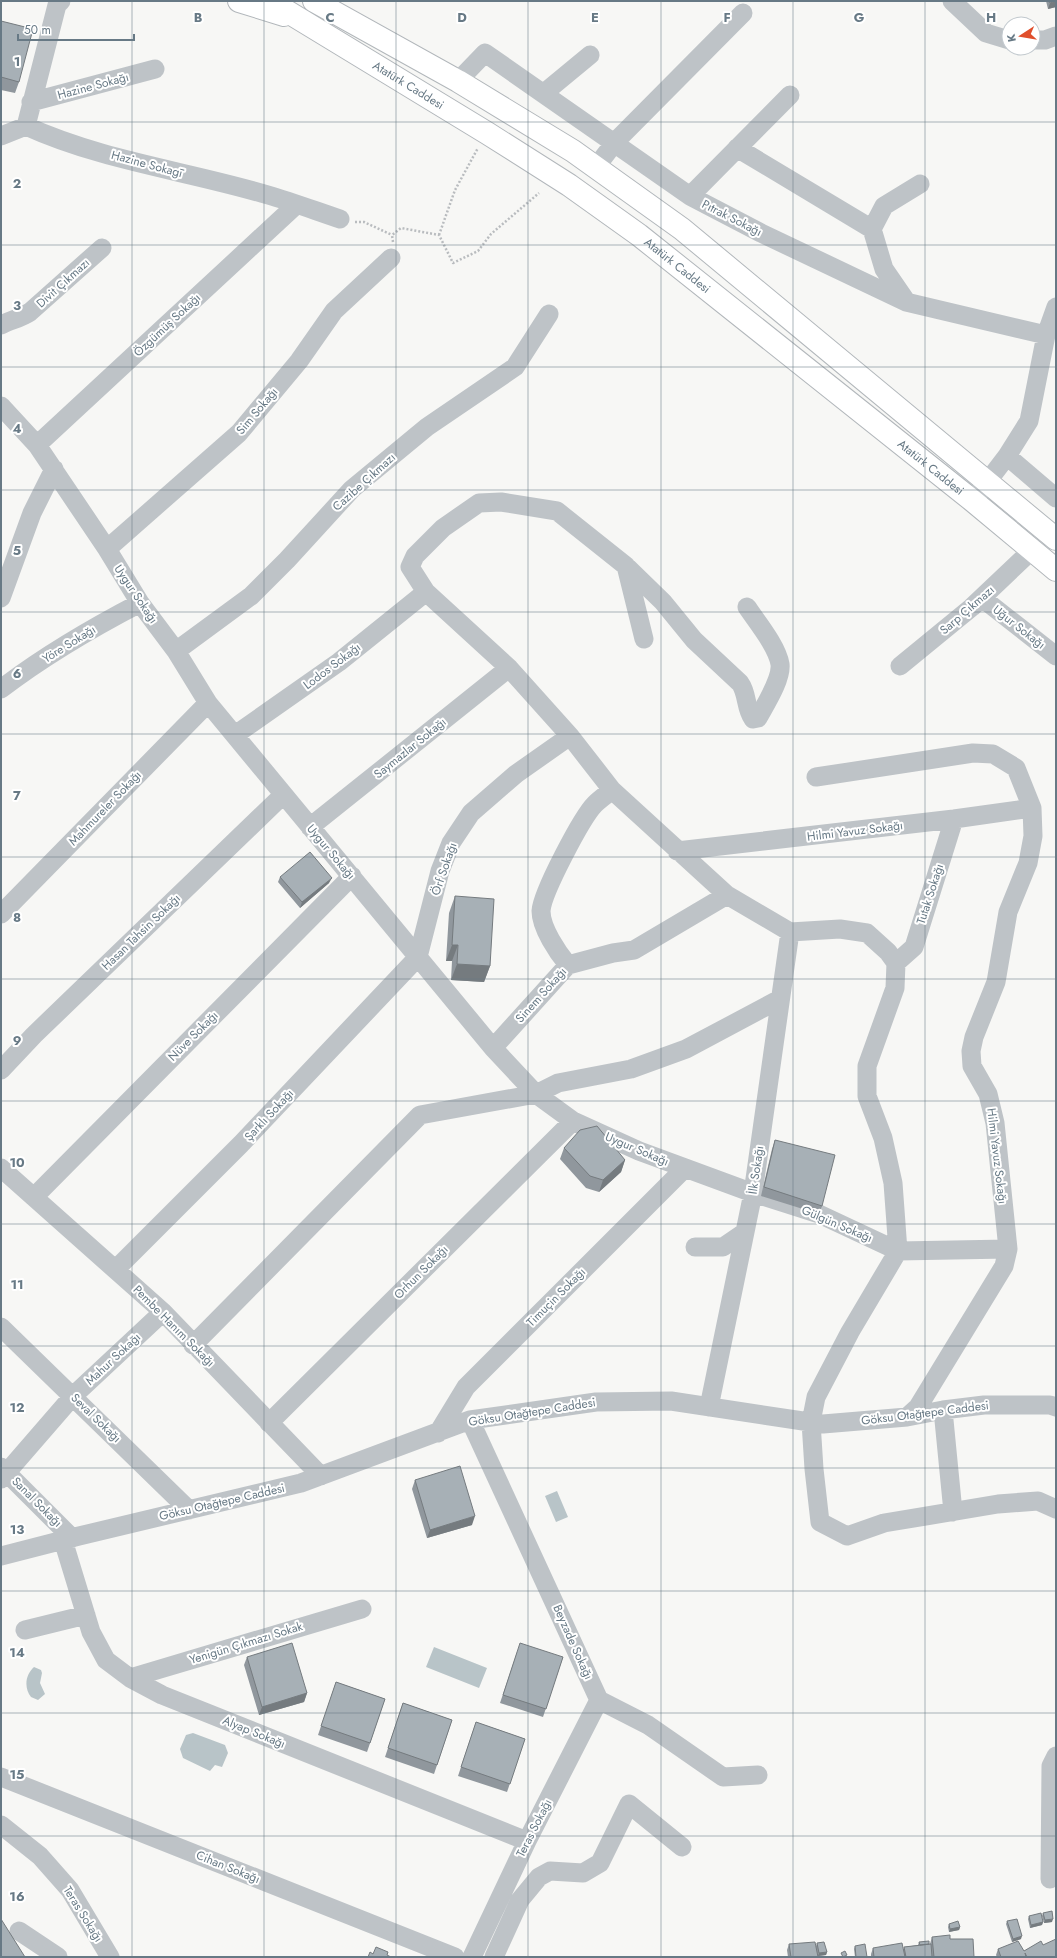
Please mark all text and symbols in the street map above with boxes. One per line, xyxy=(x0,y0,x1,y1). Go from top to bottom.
text: B xyxy=(194,8,203,27)
text: C xyxy=(325,8,335,27)
text: D xyxy=(457,8,467,27)
text: E xyxy=(591,8,599,27)
text: F xyxy=(723,8,731,27)
text: G xyxy=(854,8,865,27)
text: H xyxy=(986,8,996,27)
scale bar xyxy=(18,16,134,42)
north arrow xyxy=(1001,16,1041,56)
text: 50 m xyxy=(24,21,51,39)
text: K xyxy=(1003,32,1020,44)
text: 1 xyxy=(14,52,20,71)
street label: Atatürk Caddesi xyxy=(369,57,448,114)
street label: Hazine Sokağı xyxy=(55,68,131,104)
street label: Hazine Sokaḡı xyxy=(109,146,187,183)
text: 2 xyxy=(13,174,21,193)
street label: Pıtrak Sokağı xyxy=(699,195,765,241)
street label: Atatürk Caddesi xyxy=(640,233,714,298)
street label: Divit Çıkmazı xyxy=(32,254,94,312)
street label: Özgümüş Sokağı xyxy=(129,289,205,361)
text: 3 xyxy=(13,296,21,315)
street label: Sim Sokağı xyxy=(232,383,282,439)
text: 4 xyxy=(12,419,22,438)
street label: Atatürk Caddesi xyxy=(894,435,968,499)
street label: Cazibe Çıkmazı xyxy=(328,449,400,515)
text: 5 xyxy=(13,541,21,560)
street label: Uygur Sokağı xyxy=(110,561,162,627)
street label: Sarp Çıkmazı xyxy=(936,581,998,639)
street label: Uğur Sokağı xyxy=(989,601,1049,653)
street label: Yöre Sokağı xyxy=(39,620,99,668)
street label: Lodos Sokağı xyxy=(299,638,365,694)
text: 6 xyxy=(13,664,22,683)
street label: Saymazlar Sokağı xyxy=(370,713,450,783)
street label: Mahmureler Sokağı xyxy=(64,766,146,850)
text: 7 xyxy=(13,786,21,805)
street label: Hilmi Yavuz Sokağı xyxy=(806,816,904,846)
street label: Uygur Sokağı xyxy=(302,820,360,884)
street label: Örf Sokağı xyxy=(427,840,461,898)
street label: Tutak Sokağı xyxy=(912,861,948,927)
street label: Hasan Tahsin Sokağı xyxy=(98,890,184,974)
text: 8 xyxy=(13,908,21,927)
street label: Sinem Sokağı xyxy=(511,963,571,1027)
street label: Nüve Sokağı xyxy=(164,1007,222,1065)
text: 9 xyxy=(13,1031,22,1050)
street label: Şarklı Sokağı xyxy=(240,1085,298,1145)
street label: Hilmi Yavuz Sokağı xyxy=(982,1107,1012,1205)
street label: Uygur Sokağı xyxy=(602,1128,672,1170)
street label: İlk Sokağı xyxy=(744,1145,768,1195)
text: 10 xyxy=(9,1153,25,1172)
street label: Gülgün Sokağı xyxy=(799,1201,875,1247)
street label: Orhun Sokağı xyxy=(390,1241,452,1303)
street label: Timuçin Sokağı xyxy=(522,1263,590,1331)
text: 11 xyxy=(10,1275,24,1294)
street label: Pembe Hanım Sokağı xyxy=(129,1281,219,1371)
street label: Mahur Sokağı xyxy=(81,1329,145,1389)
street label: Seval Sokağı xyxy=(67,1389,125,1447)
street label: Göksu Otağtepe Caddesi xyxy=(467,1393,597,1431)
street label: Göksu Otağtepe Caddesi xyxy=(860,1396,990,1430)
text: 12 xyxy=(9,1398,25,1417)
street label: Sanal Sokağı xyxy=(8,1473,66,1531)
street label: Göksu Otağtepe Caddesi xyxy=(157,1479,287,1525)
text: 13 xyxy=(10,1520,24,1539)
street label: Beyzade Sokağı xyxy=(548,1602,598,1682)
street label: Yenigün Çıkmazı Sokak xyxy=(187,1617,306,1669)
text: 14 xyxy=(9,1643,25,1662)
street label: Alyap Sokağı xyxy=(220,1711,288,1753)
text: 15 xyxy=(9,1765,25,1784)
street label: Teras Sokağı xyxy=(512,1796,556,1860)
street label: Cihan Sokağı xyxy=(193,1846,263,1888)
street label: Teras Sokağı xyxy=(59,1883,107,1945)
text: 16 xyxy=(9,1887,25,1906)

